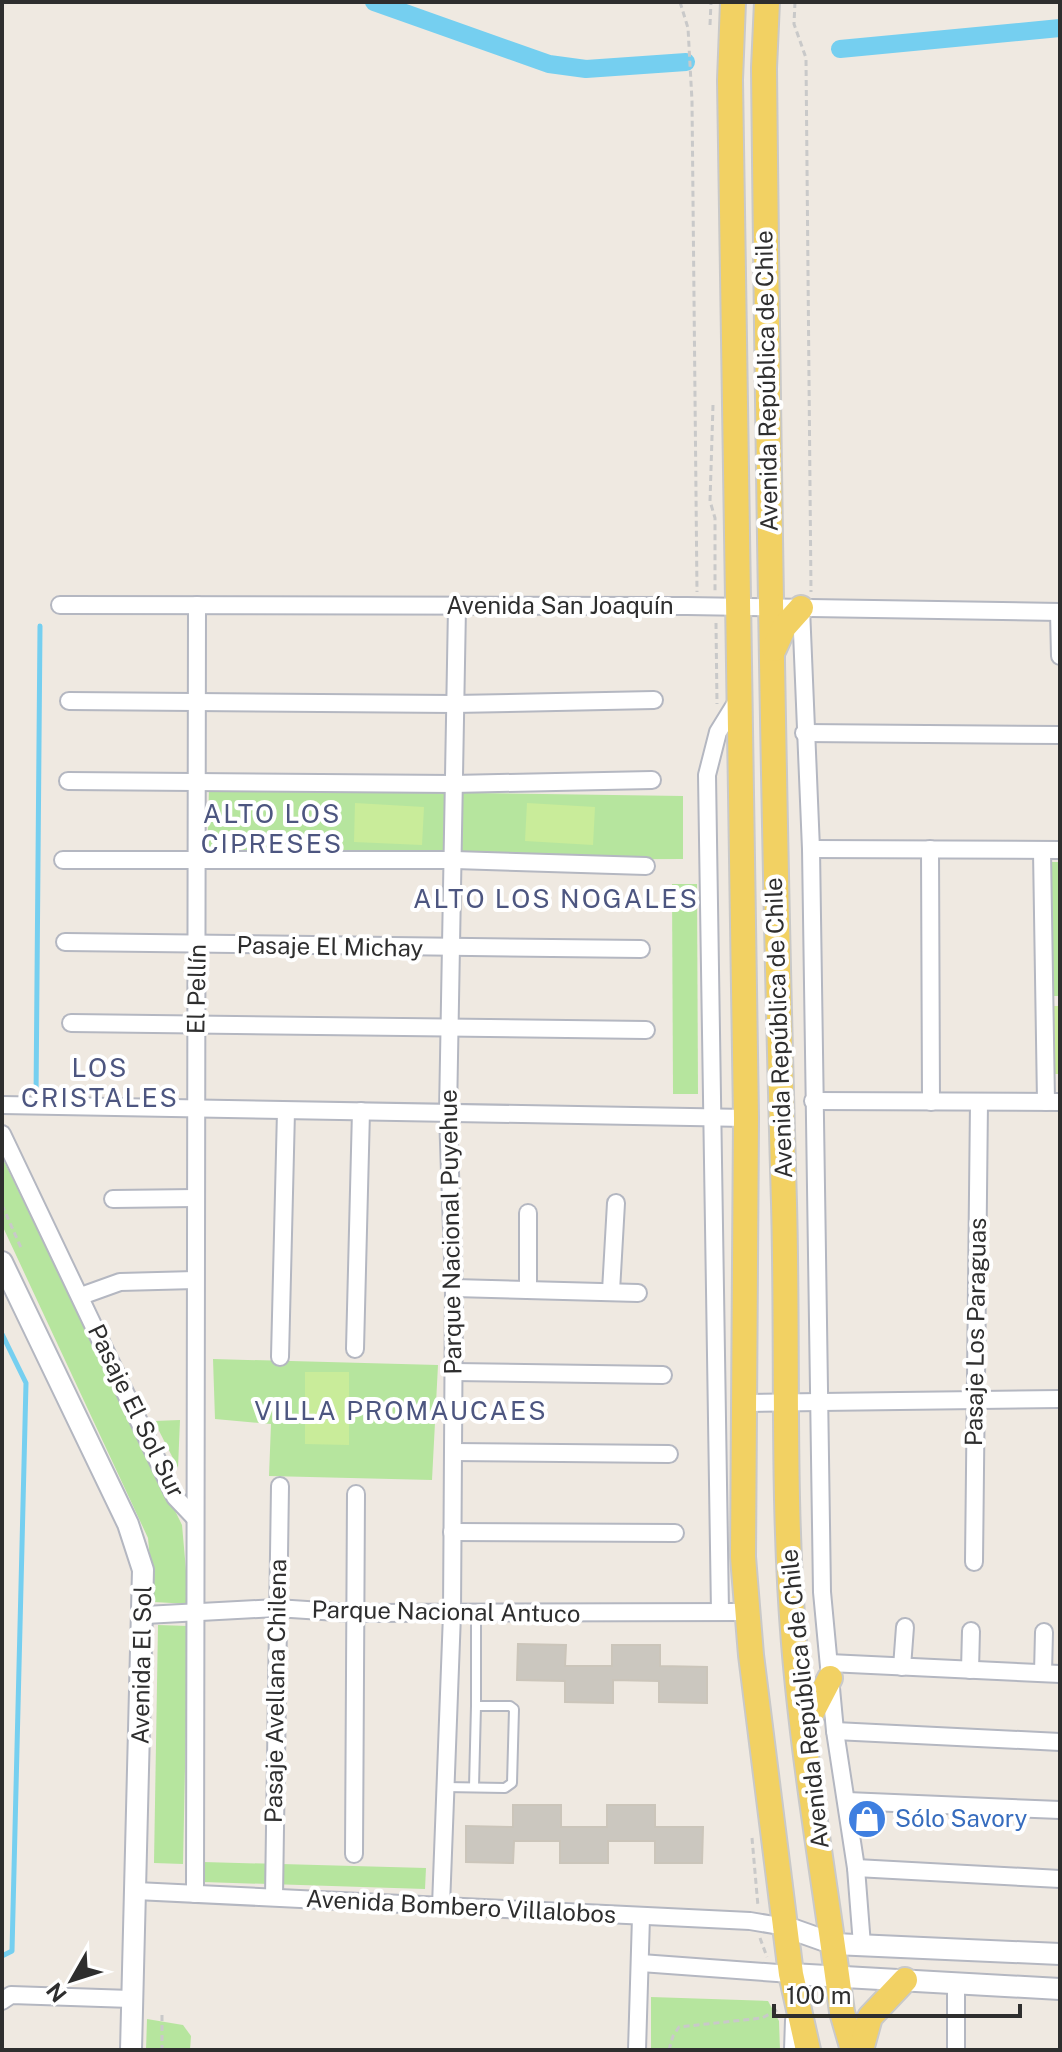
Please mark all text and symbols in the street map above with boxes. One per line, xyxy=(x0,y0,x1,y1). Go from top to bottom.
street label: Avenida República de Chile xyxy=(749,230,783,532)
street label: Avenida San Joaquín xyxy=(446,591,674,619)
district label: ALTO LOS CIPRESES xyxy=(201,798,343,859)
street label: Avenida República de Chile xyxy=(759,877,797,1179)
district label: ALTO LOS NOGALES xyxy=(413,883,699,914)
street label: Pasaje El Michay xyxy=(237,930,424,962)
street label: El Pellín xyxy=(181,944,211,1034)
district label: LOS CRISTALES xyxy=(21,1052,179,1113)
street label: Parque Nacional Puyehue xyxy=(434,1089,466,1375)
street label: Pasaje Los Paraguas xyxy=(959,1218,991,1446)
street label: Pasaje El Sol Sur xyxy=(83,1319,191,1502)
district label: VILLA PROMAUCAES xyxy=(254,1395,548,1426)
street label: Avenida República de Chile xyxy=(774,1548,834,1850)
street label: Pasaje Avellana Chilena xyxy=(259,1559,291,1823)
street label: Avenida El Sol xyxy=(126,1585,156,1745)
street label: Parque Nacional Antuco xyxy=(311,1595,581,1627)
shop icon: Sólo Savory xyxy=(846,1798,888,1840)
place label: Sólo Savory xyxy=(895,1804,1028,1832)
street label: Avenida Bombero Villalobos xyxy=(305,1884,617,1928)
north arrow xyxy=(32,1940,112,2020)
scale bar xyxy=(774,1968,1020,2018)
text: N xyxy=(41,1978,72,2007)
text: 100 m xyxy=(786,1981,852,2009)

